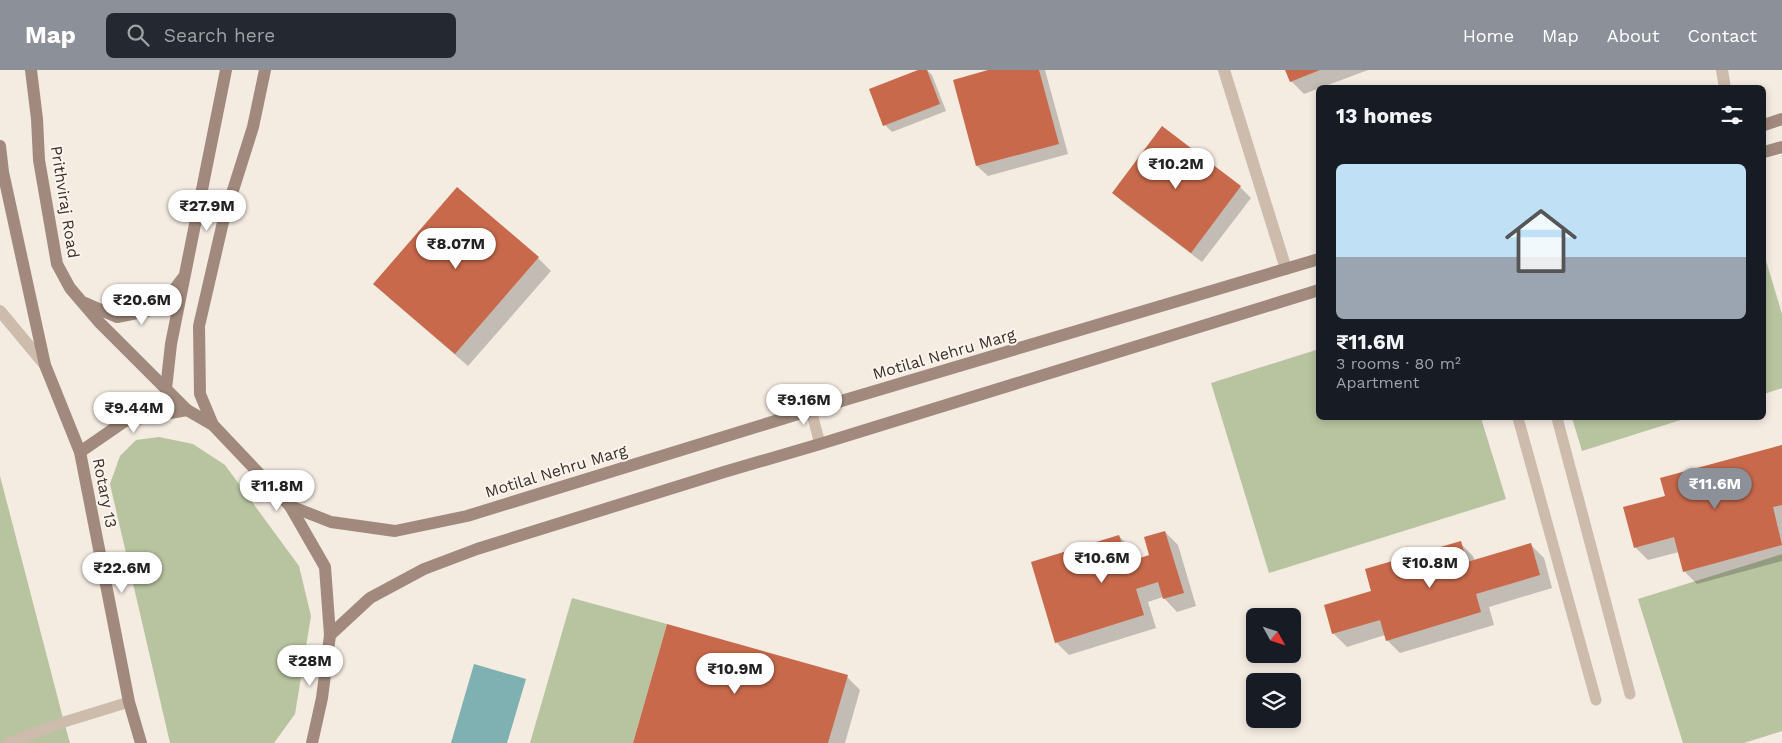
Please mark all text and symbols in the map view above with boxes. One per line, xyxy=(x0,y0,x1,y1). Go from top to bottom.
search box xyxy=(106,13,456,58)
text: Map xyxy=(25,21,76,49)
icon: search xyxy=(124,21,152,49)
text: Search here xyxy=(164,24,275,47)
text: Home xyxy=(1463,25,1514,46)
text: Map xyxy=(1542,25,1579,46)
text: About xyxy=(1607,25,1659,46)
text: Contact xyxy=(1687,25,1757,46)
icon: filters xyxy=(1718,101,1746,129)
text: 13 homes xyxy=(1336,103,1432,128)
street label: Prithviraj Road xyxy=(47,144,83,260)
pin: ₹10.2M xyxy=(1135,148,1217,190)
text: ₹10.2M xyxy=(1148,154,1204,173)
pin: ₹27.9M xyxy=(166,190,248,232)
text: ₹27.9M xyxy=(179,196,235,215)
icon: home xyxy=(1496,196,1586,286)
pin: ₹8.07M xyxy=(415,228,497,270)
text: ₹8.07M xyxy=(427,234,485,253)
pin: ₹20.6M xyxy=(101,284,183,326)
text: ₹20.6M xyxy=(113,290,171,309)
street label: Motilal Nehru Marg xyxy=(870,324,1018,383)
text: ₹11.6M xyxy=(1336,329,1405,354)
text: 3 rooms · 80 m² xyxy=(1336,354,1461,373)
text: Apartment xyxy=(1336,373,1419,392)
pin: ₹9.16M xyxy=(763,384,845,426)
text: ₹9.16M xyxy=(777,390,831,409)
pin: ₹9.44M xyxy=(93,392,175,434)
text: ₹9.44M xyxy=(104,398,164,417)
street label: Motilal Nehru Marg xyxy=(483,440,630,502)
street label: Rotary 13 xyxy=(89,456,121,530)
pin: ₹11.6M xyxy=(1674,468,1756,510)
pin: ₹11.8M xyxy=(236,470,318,512)
text: ₹11.6M xyxy=(1689,474,1741,493)
text: ₹11.8M xyxy=(251,476,303,495)
pin: ₹10.6M xyxy=(1061,542,1143,584)
pin: ₹10.8M xyxy=(1389,546,1471,589)
text: ₹10.6M xyxy=(1074,548,1130,567)
pin: ₹22.6M xyxy=(81,552,163,594)
text: ₹10.8M xyxy=(1402,553,1458,572)
text: ₹22.6M xyxy=(93,558,151,577)
north arrow xyxy=(1246,608,1301,662)
map controls xyxy=(1246,608,1301,728)
pin: ₹28M xyxy=(280,644,340,687)
text: ₹28M xyxy=(288,651,332,670)
pin: ₹10.9M xyxy=(694,652,776,695)
text: ₹10.9M xyxy=(707,659,763,678)
button: layers xyxy=(1246,673,1301,728)

